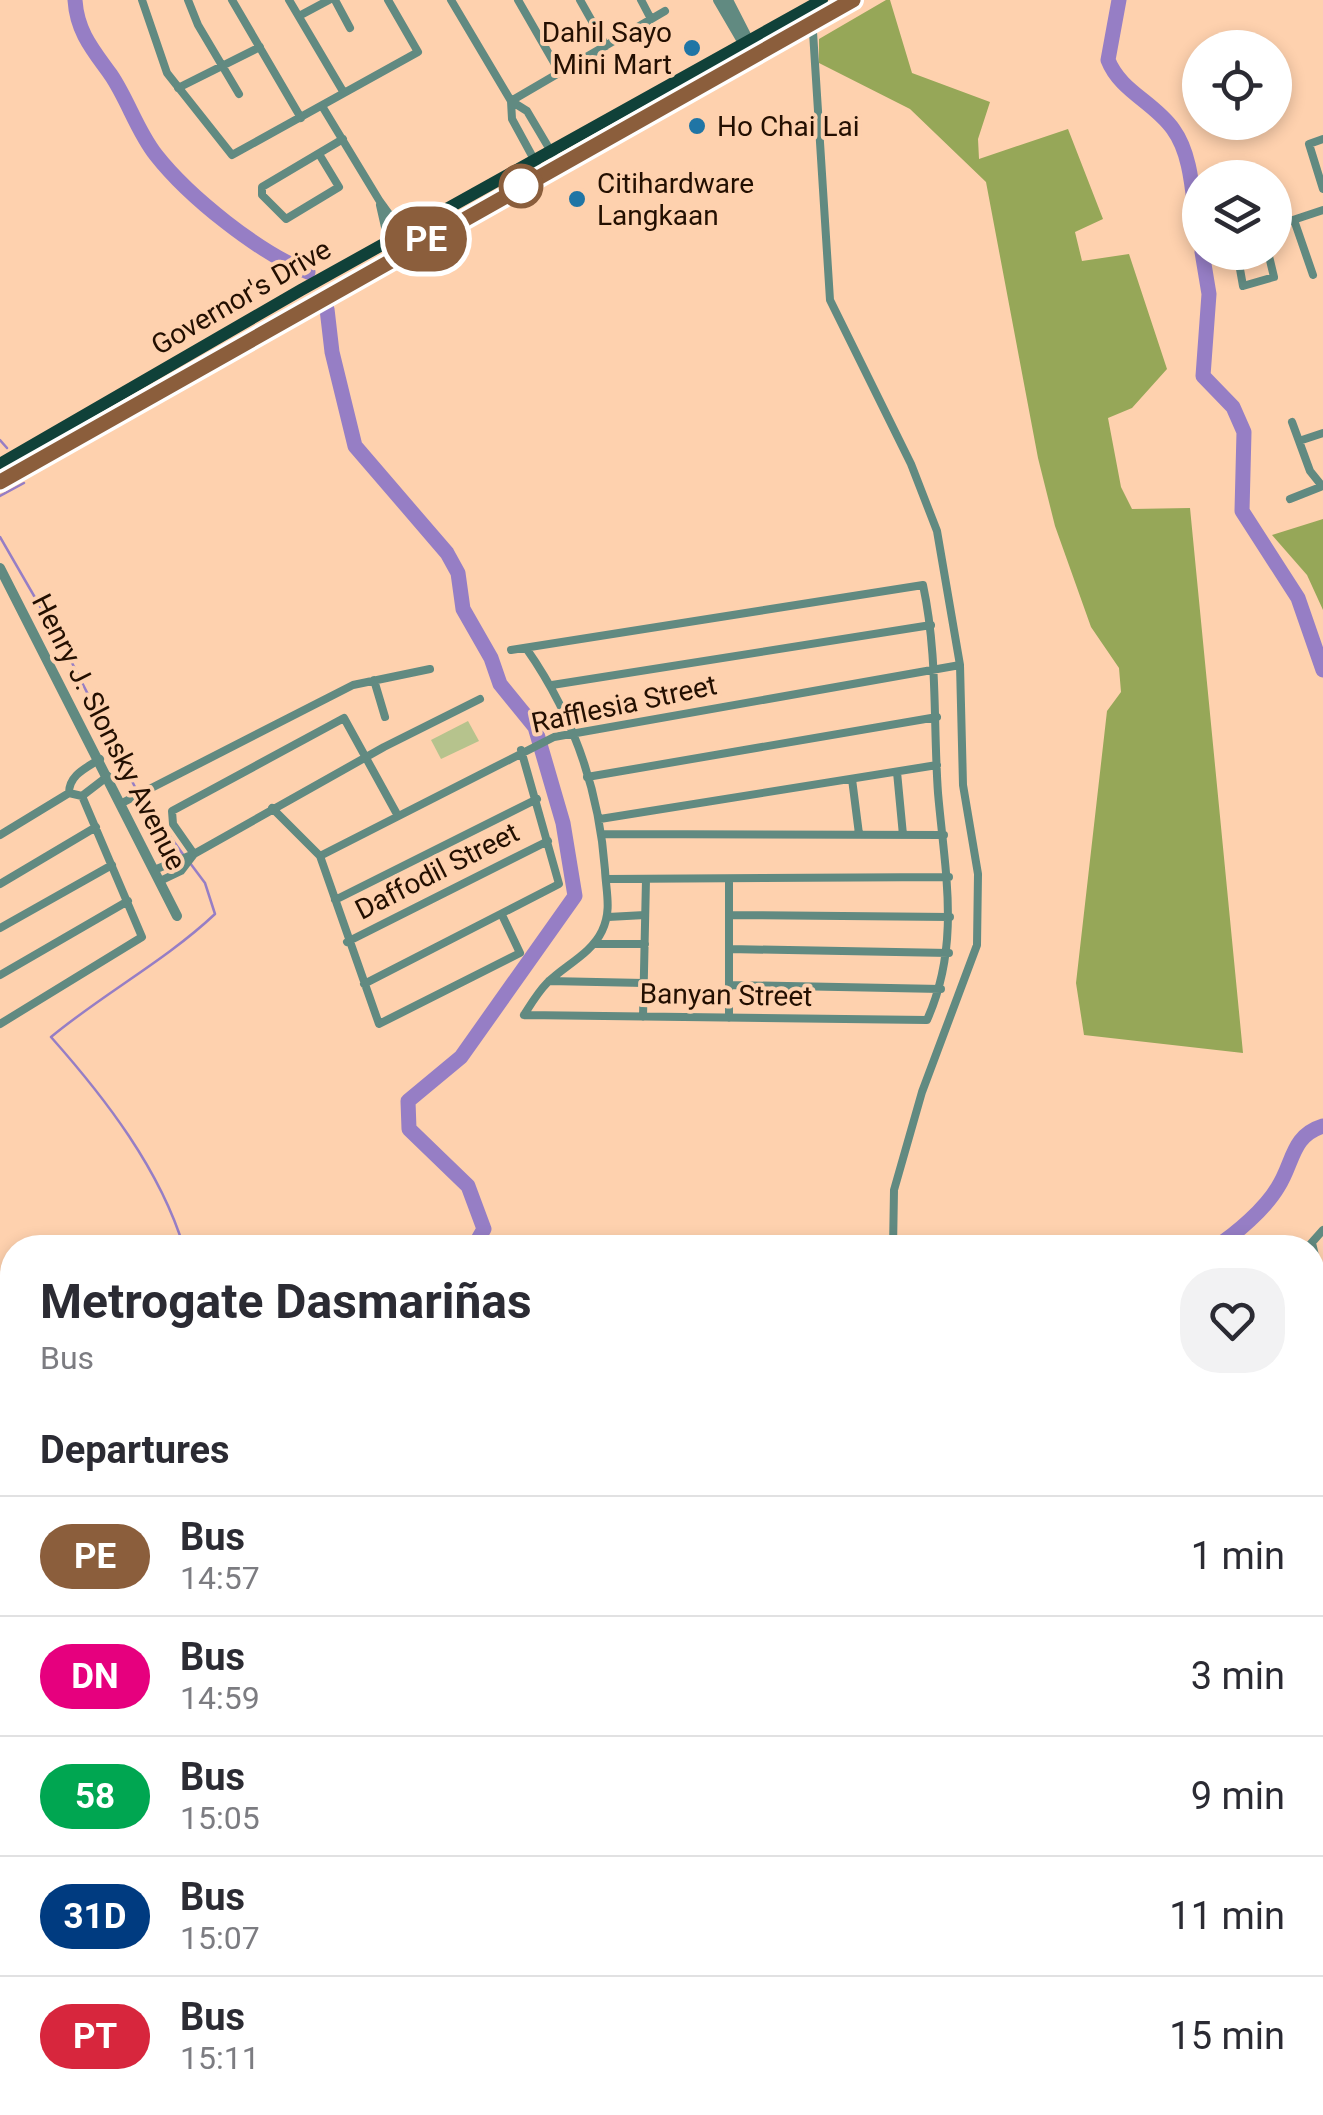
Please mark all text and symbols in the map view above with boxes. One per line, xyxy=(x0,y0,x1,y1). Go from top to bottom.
place label: Dahil Sayo Mini Mart xyxy=(542,16,672,81)
map controls xyxy=(1182,30,1292,270)
button: locate xyxy=(1182,30,1292,140)
marker: Dahil Sayo Mini Mart xyxy=(681,37,703,59)
place label: Ho Chai Lai xyxy=(717,110,860,143)
marker: Ho Chai Lai xyxy=(686,115,708,137)
button: layers xyxy=(1182,160,1292,270)
unlabelled marker xyxy=(500,165,542,207)
place label: Citihardware Langkaan xyxy=(597,167,754,232)
marker: Citihardware Langkaan xyxy=(566,188,588,210)
line badge: PE xyxy=(381,206,471,272)
text: PE xyxy=(405,219,447,260)
street label: Governor's Drive xyxy=(145,232,337,362)
street label: Henry J. Slonsky Avenue xyxy=(25,589,193,875)
street label: Rafflesia Street xyxy=(528,668,720,740)
street label: Daffodil Street xyxy=(350,816,524,926)
street label: Banyan Street xyxy=(639,977,813,1013)
button: heart xyxy=(1180,1268,1285,1373)
text: Metrogate Dasmariñas xyxy=(40,1273,532,1330)
text: Bus xyxy=(40,1339,94,1377)
text: Departures xyxy=(40,1428,230,1472)
text: Bus xyxy=(180,1515,245,1559)
text: 1 min xyxy=(1191,1534,1285,1578)
text: PE xyxy=(74,1536,116,1577)
text: 14:57 xyxy=(180,1559,260,1597)
text: Bus xyxy=(180,1635,245,1679)
text: 3 min xyxy=(1191,1654,1285,1698)
text: DN xyxy=(71,1656,119,1697)
text: 14:59 xyxy=(180,1679,260,1717)
text: Bus xyxy=(180,1755,245,1799)
text: 9 min xyxy=(1191,1774,1285,1818)
text: 58 xyxy=(75,1776,115,1817)
text: 15:05 xyxy=(180,1799,260,1837)
text: Bus xyxy=(180,1875,245,1919)
text: 11 min xyxy=(1169,1894,1285,1938)
text: 31D xyxy=(64,1896,126,1937)
text: 15:07 xyxy=(180,1919,260,1957)
text: Bus xyxy=(180,1995,245,2039)
text: 15 min xyxy=(1169,2014,1285,2058)
text: PT xyxy=(73,2016,117,2057)
text: 15:11 xyxy=(180,2039,260,2077)

